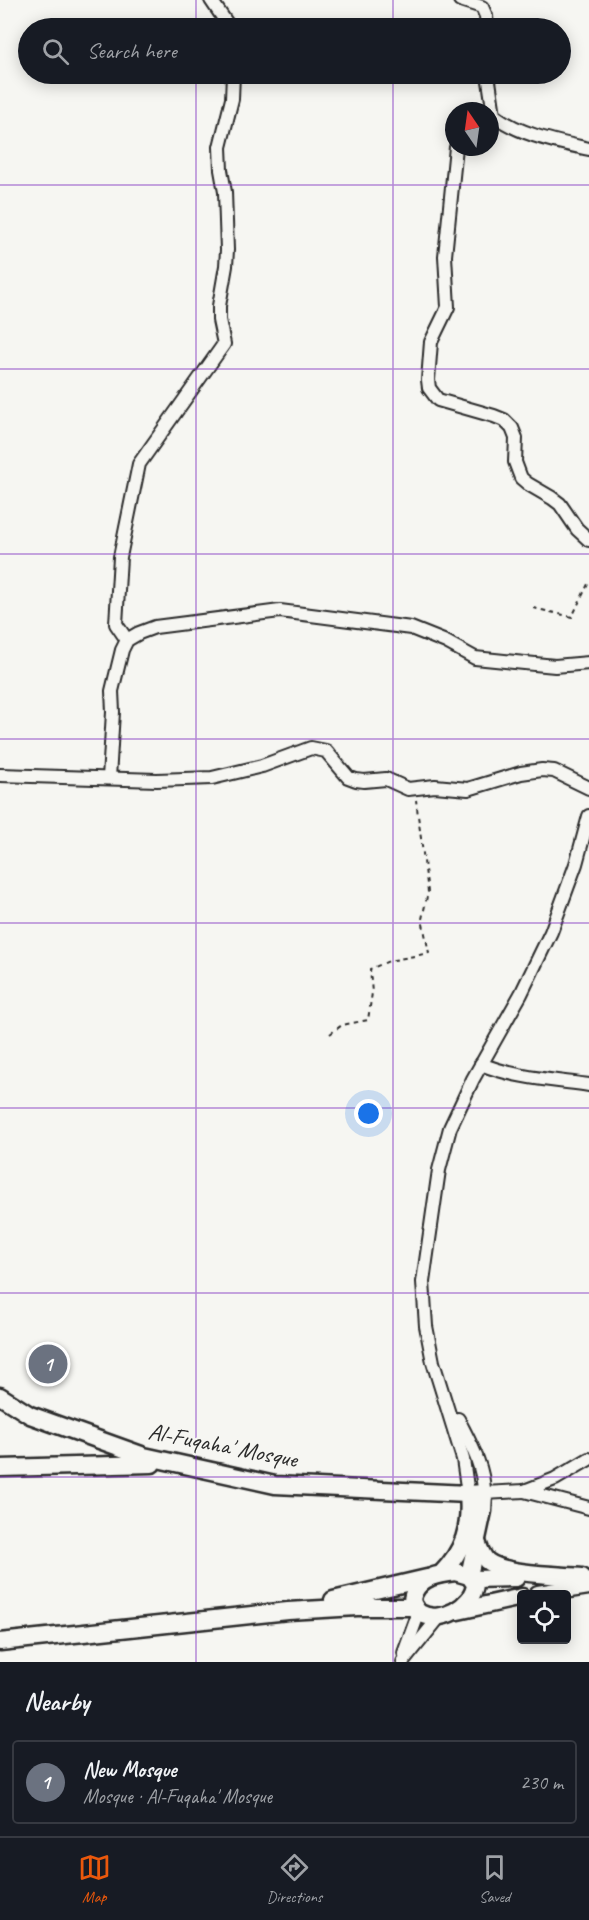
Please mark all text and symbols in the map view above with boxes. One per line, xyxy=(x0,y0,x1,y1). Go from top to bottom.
search box xyxy=(18,18,571,84)
icon: search xyxy=(39,35,72,68)
text: Search here xyxy=(87,37,177,65)
north arrow xyxy=(445,102,499,156)
your location xyxy=(354,1099,383,1128)
pin: 1 xyxy=(28,1342,68,1386)
street label: Al-Fuqaha' Mosque xyxy=(146,1416,302,1475)
map controls xyxy=(517,1590,571,1644)
button: locate xyxy=(517,1590,571,1644)
text: Nearby xyxy=(24,1685,89,1718)
text: New Mosque xyxy=(83,1756,176,1784)
text: 1 xyxy=(41,1770,50,1795)
text: 230 m xyxy=(520,1770,563,1795)
text: Mosque · Al-Fuqaha' Mosque xyxy=(83,1784,272,1809)
tab: Map xyxy=(78,1851,111,1907)
tab: Directions xyxy=(267,1851,322,1907)
tab: Saved xyxy=(478,1851,511,1907)

